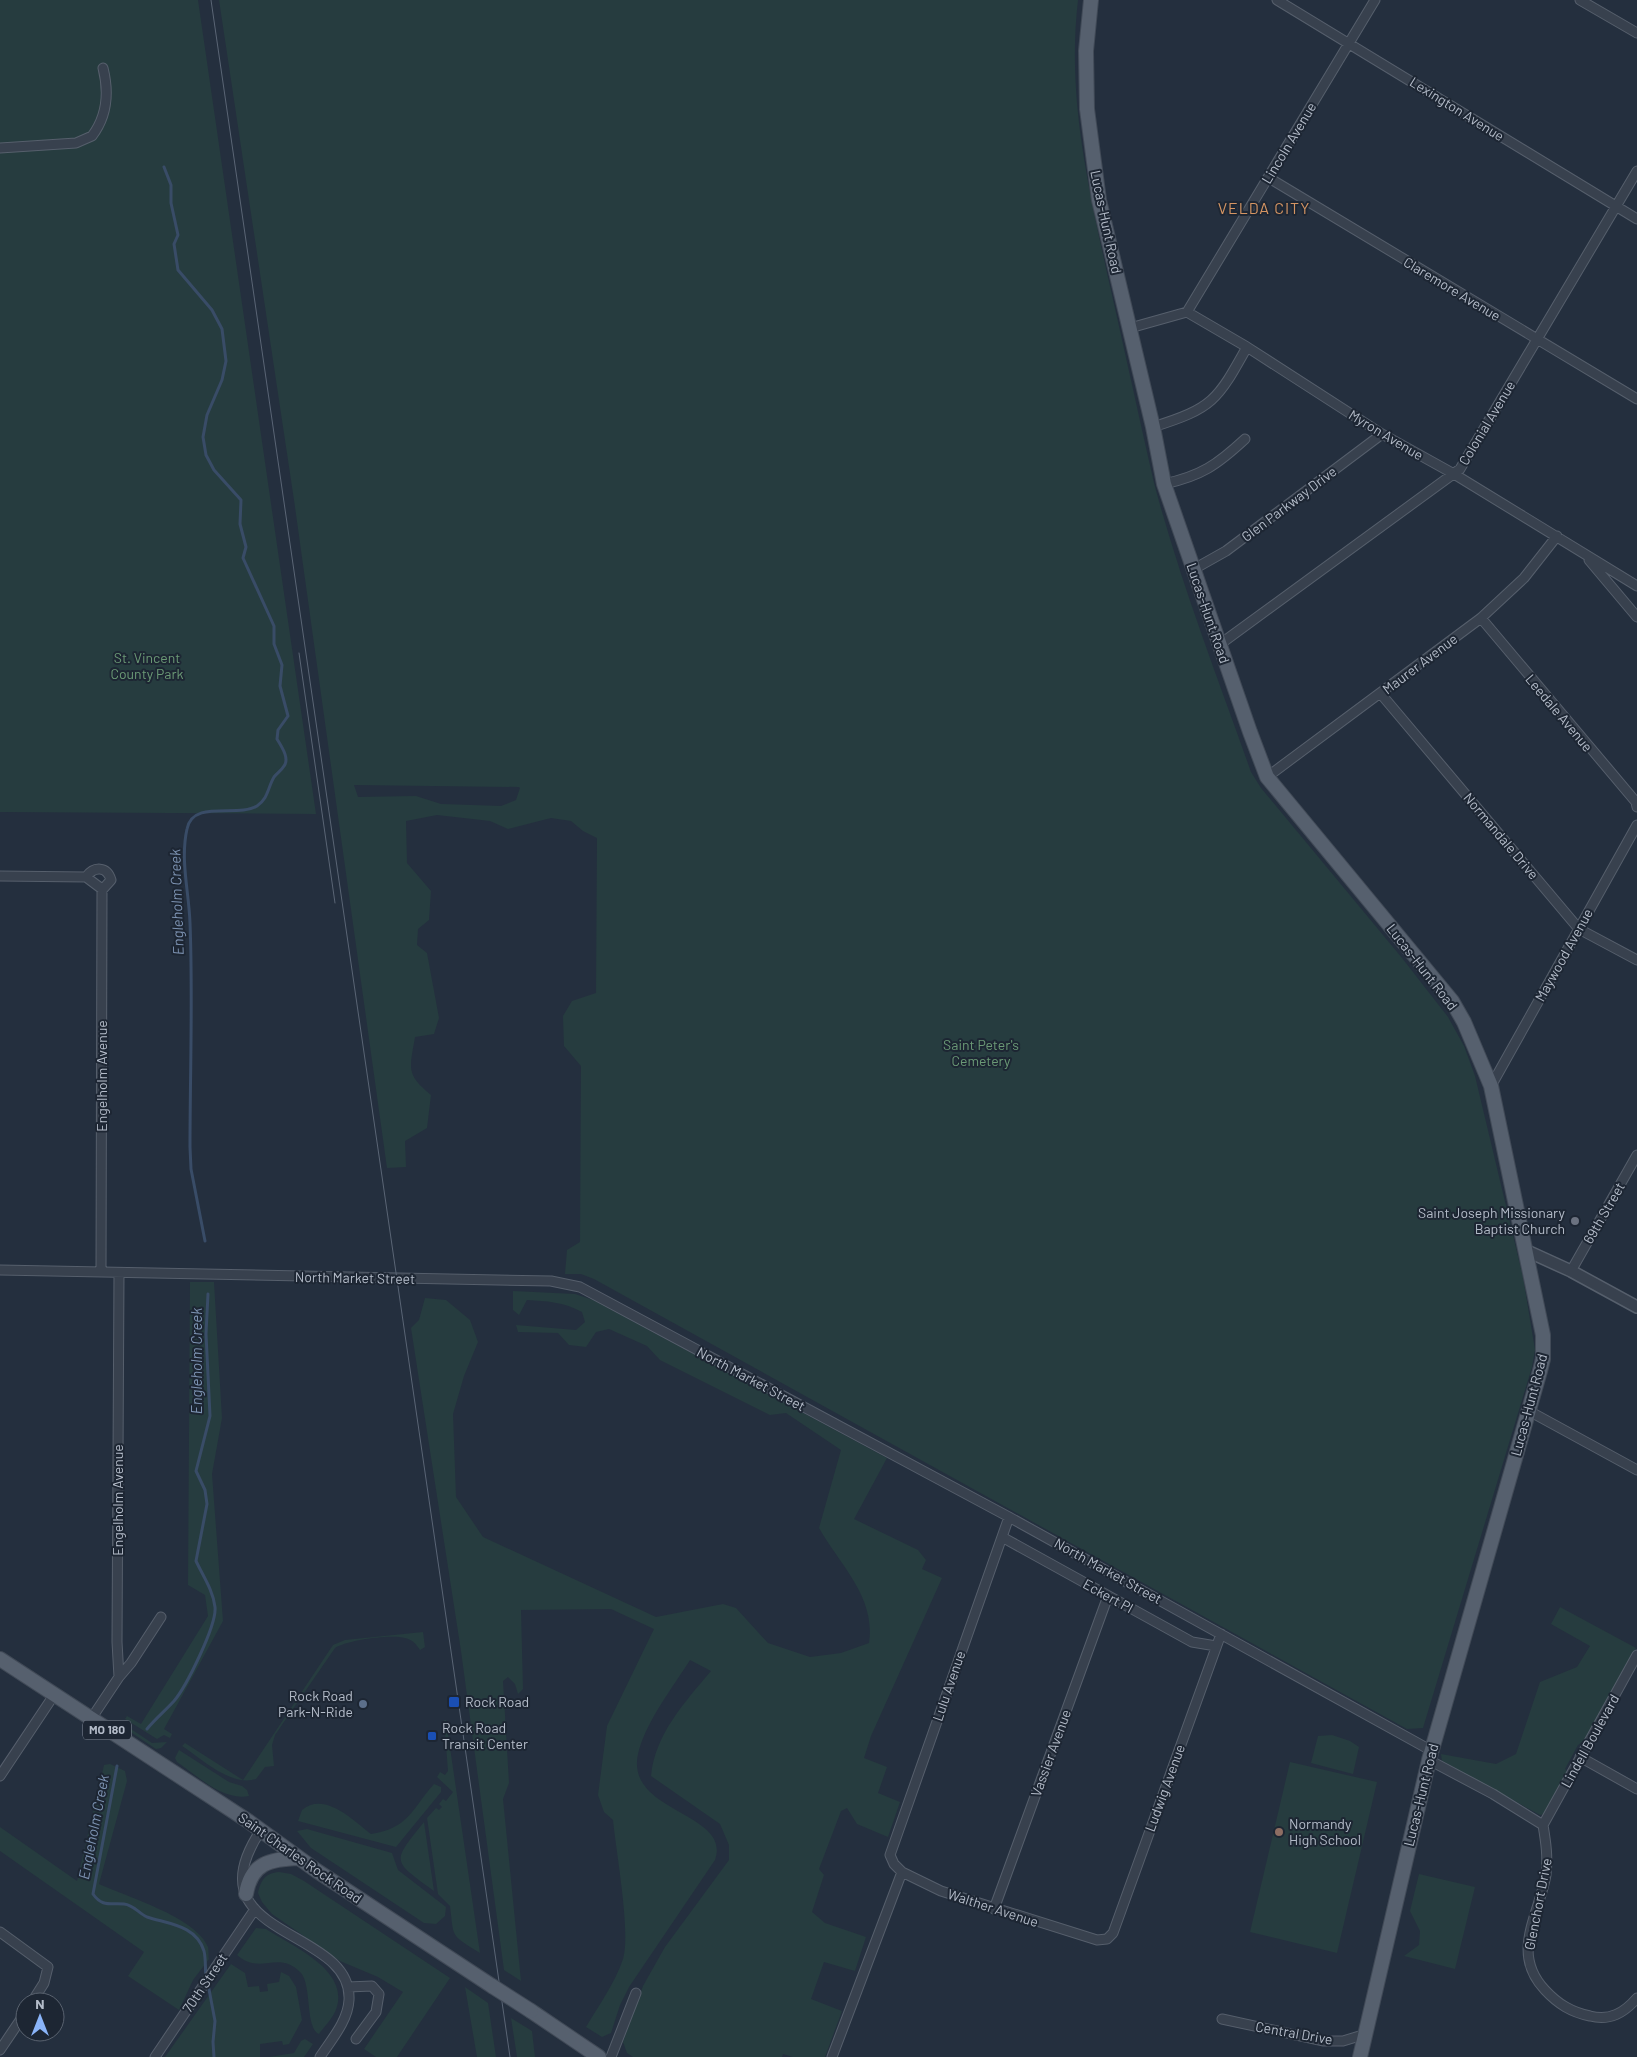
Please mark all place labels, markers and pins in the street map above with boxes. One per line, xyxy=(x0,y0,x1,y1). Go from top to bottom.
place label: Saint Joseph Missionary Baptist Church xyxy=(1418,1204,1566,1237)
marker: Saint Joseph Missionary Baptist Church xyxy=(1569,1215,1581,1227)
place label: Rock Road Park-N-Ride xyxy=(278,1687,353,1720)
place label: Rock Road xyxy=(465,1693,529,1710)
marker: Rock Road xyxy=(447,1695,461,1709)
marker: Rock Road Park-N-Ride xyxy=(357,1698,369,1710)
place label: Rock Road Transit Center xyxy=(442,1719,528,1752)
marker: Rock Road Transit Center xyxy=(426,1730,438,1742)
place label: Normandy High School xyxy=(1289,1815,1361,1848)
marker: Normandy High School xyxy=(1273,1826,1285,1838)

